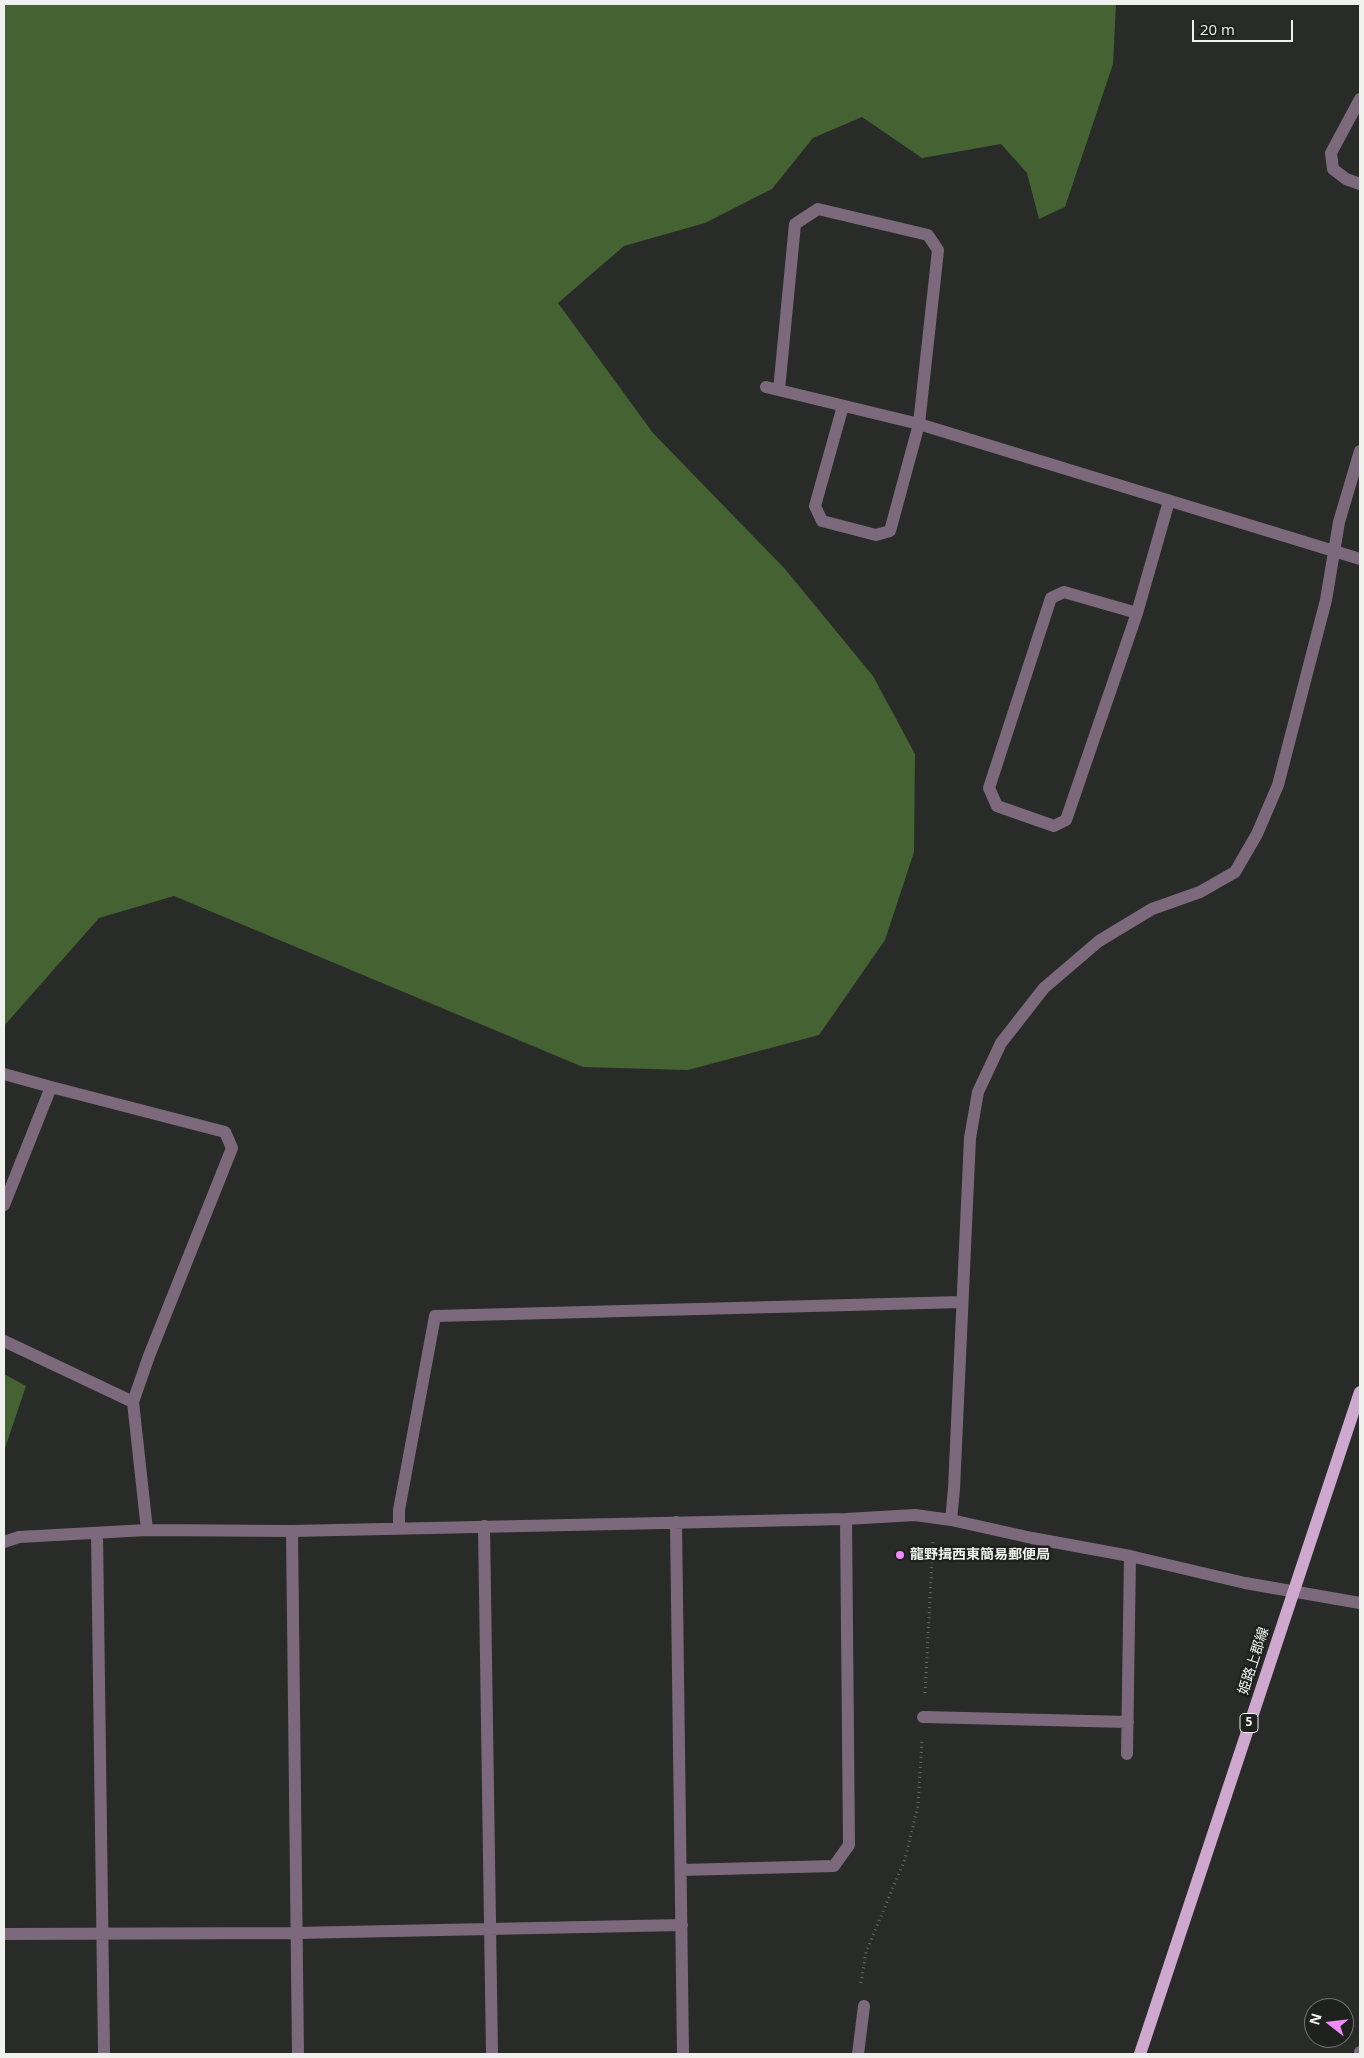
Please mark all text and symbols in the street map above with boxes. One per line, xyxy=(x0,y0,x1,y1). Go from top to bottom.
scale bar xyxy=(1194,10,1295,42)
text: 20 m xyxy=(1200,19,1235,39)
place label: 龍野揖西東簡易郵便局 xyxy=(910,1547,1050,1563)
marker: 龍野揖西東簡易郵便局 xyxy=(894,1549,906,1561)
street label: 姫路上郡線 xyxy=(1235,1625,1273,1697)
road number: 5 xyxy=(1240,1714,1258,1732)
north arrow xyxy=(1304,1998,1354,2048)
text: N xyxy=(1304,2011,1326,2027)

